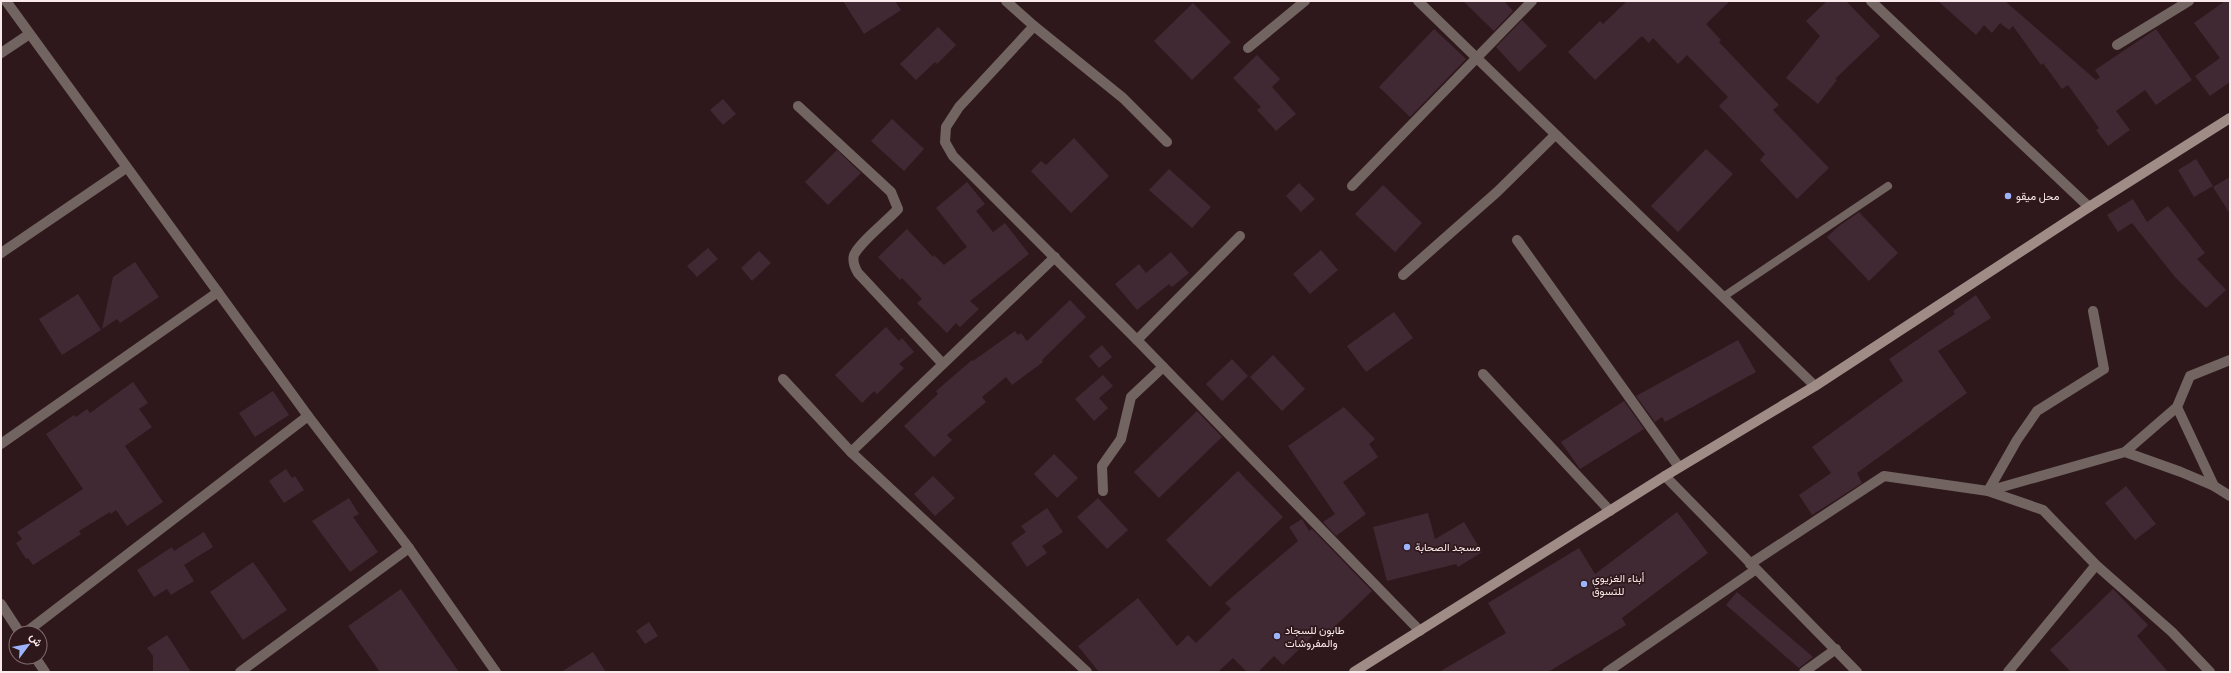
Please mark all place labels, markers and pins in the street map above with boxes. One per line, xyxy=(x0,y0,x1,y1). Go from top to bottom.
place label: محل ميقو xyxy=(2016,190,2060,203)
marker: محل ميقو xyxy=(2003,191,2013,201)
place label: مسجد الصحابة xyxy=(1415,541,1481,554)
marker: مسجد الصحابة xyxy=(1402,542,1412,552)
place label: أبناء الغزيوي للتسوق xyxy=(1592,572,1645,598)
marker: أبناء الغزيوي للتسوق xyxy=(1579,579,1589,589)
place label: طابون للسجاد والمفروشات xyxy=(1285,624,1345,650)
marker: طابون للسجاد والمفروشات xyxy=(1272,631,1282,641)

